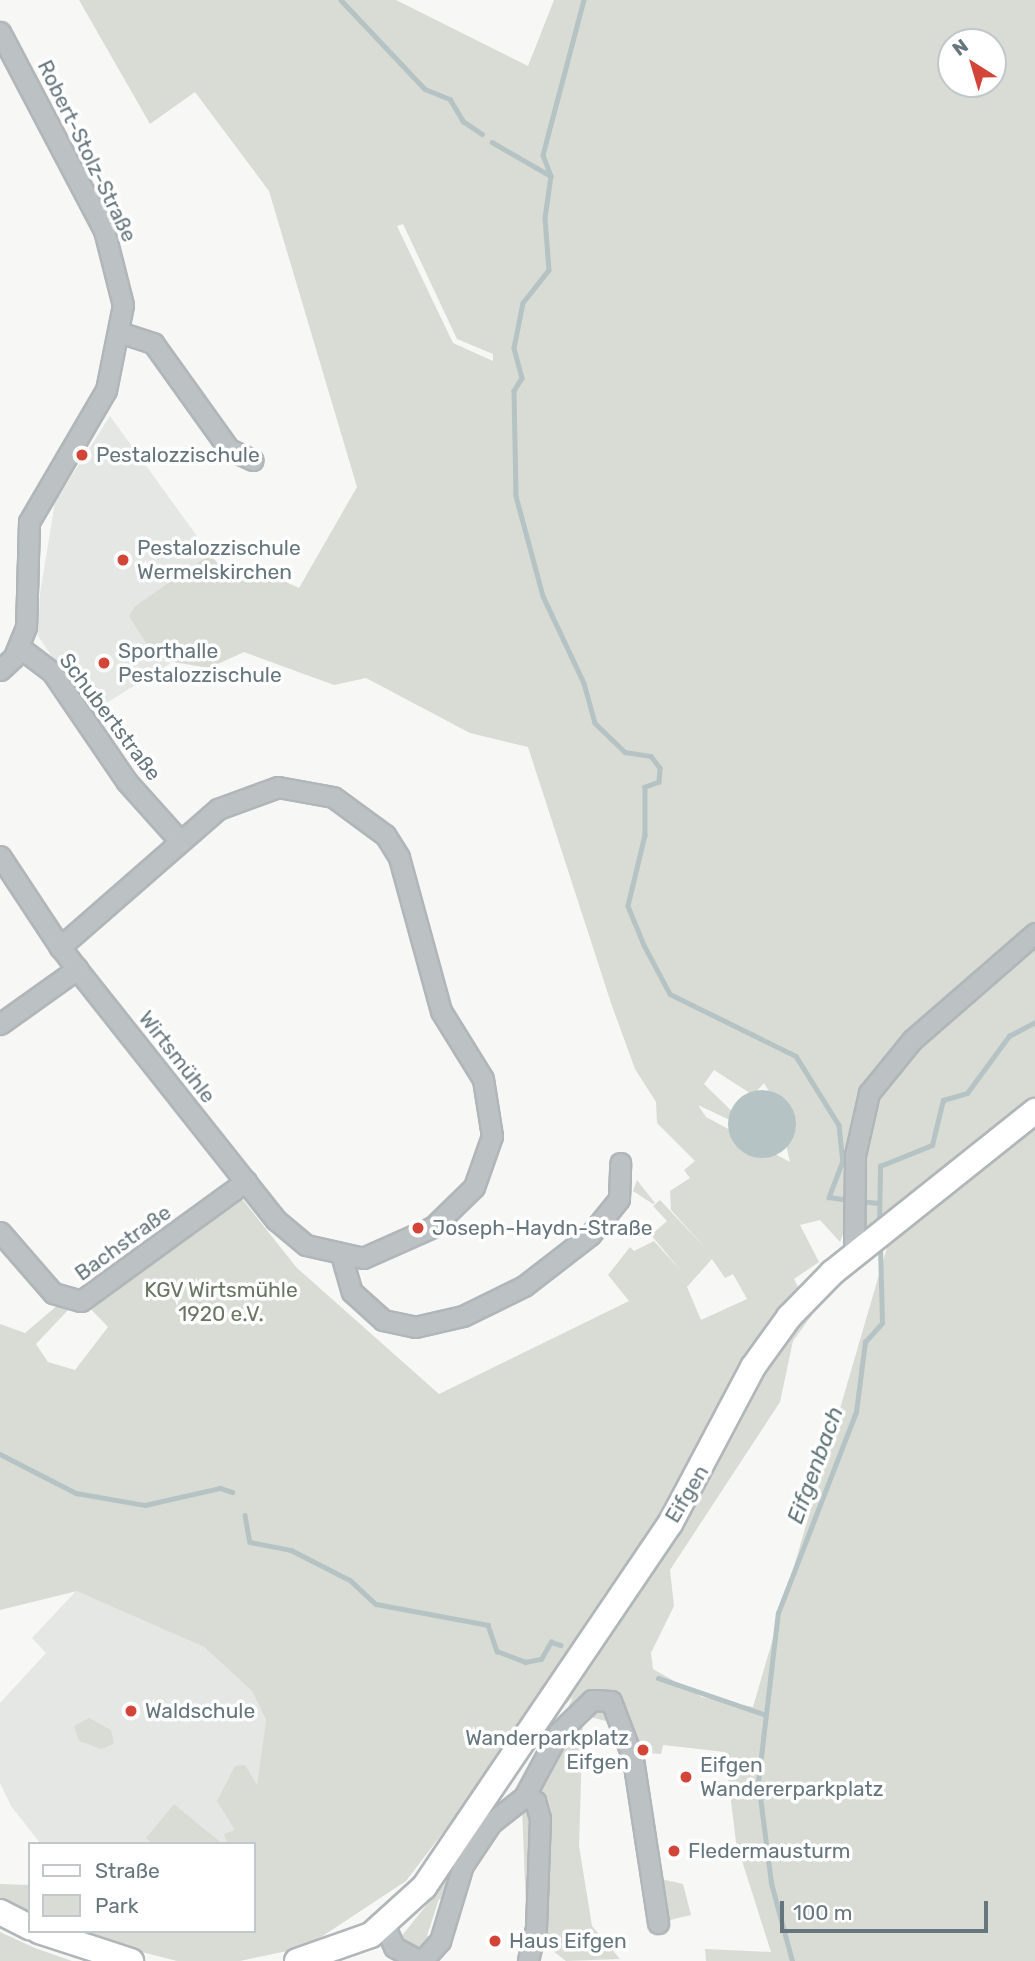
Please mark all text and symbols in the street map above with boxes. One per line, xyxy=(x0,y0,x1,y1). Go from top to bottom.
north arrow xyxy=(937,28,1007,98)
text: N xyxy=(948,34,973,61)
street label: Robert-Stolz-Straße xyxy=(32,56,142,246)
place label: Pestalozzischule xyxy=(96,442,260,468)
marker: Pestalozzischule xyxy=(74,447,90,463)
place label: Pestalozzischule Wermelskirchen xyxy=(137,535,301,585)
marker: Pestalozzischule Wermelskirchen xyxy=(115,552,131,568)
place label: Sporthalle Pestalozzischule xyxy=(118,638,282,688)
street label: Schubertstraße xyxy=(54,648,166,786)
marker: Sporthalle Pestalozzischule xyxy=(96,655,112,671)
street label: Wirtsmühle xyxy=(133,1006,221,1108)
street label: Bachstraße xyxy=(70,1200,176,1286)
place label: Joseph-Haydn-Straße xyxy=(432,1215,653,1241)
marker: Joseph-Haydn-Straße xyxy=(410,1220,426,1236)
park label: KGV Wirtsmühle 1920 e.V. xyxy=(144,1277,298,1327)
water label: Eifgenbach xyxy=(781,1403,849,1527)
street label: Eifgen xyxy=(660,1461,714,1527)
place label: Waldschule xyxy=(145,1698,255,1724)
marker: Waldschule xyxy=(123,1703,139,1719)
place label: Wanderparkplatz Eifgen xyxy=(465,1725,629,1775)
marker: Wanderparkplatz Eifgen xyxy=(635,1742,651,1758)
place label: Eifgen Wandererparkplatz xyxy=(700,1752,883,1802)
marker: Eifgen Wandererparkplatz xyxy=(678,1769,694,1785)
place label: Fledermausturm xyxy=(688,1838,850,1864)
legend xyxy=(28,1842,256,1933)
marker: Fledermausturm xyxy=(666,1843,682,1859)
text: Straße xyxy=(95,1858,160,1883)
scale bar xyxy=(783,1888,991,1932)
text: Park xyxy=(95,1893,139,1918)
text: 100 m xyxy=(793,1900,852,1925)
place label: Haus Eifgen xyxy=(509,1928,627,1954)
marker: Haus Eifgen xyxy=(487,1933,503,1949)

